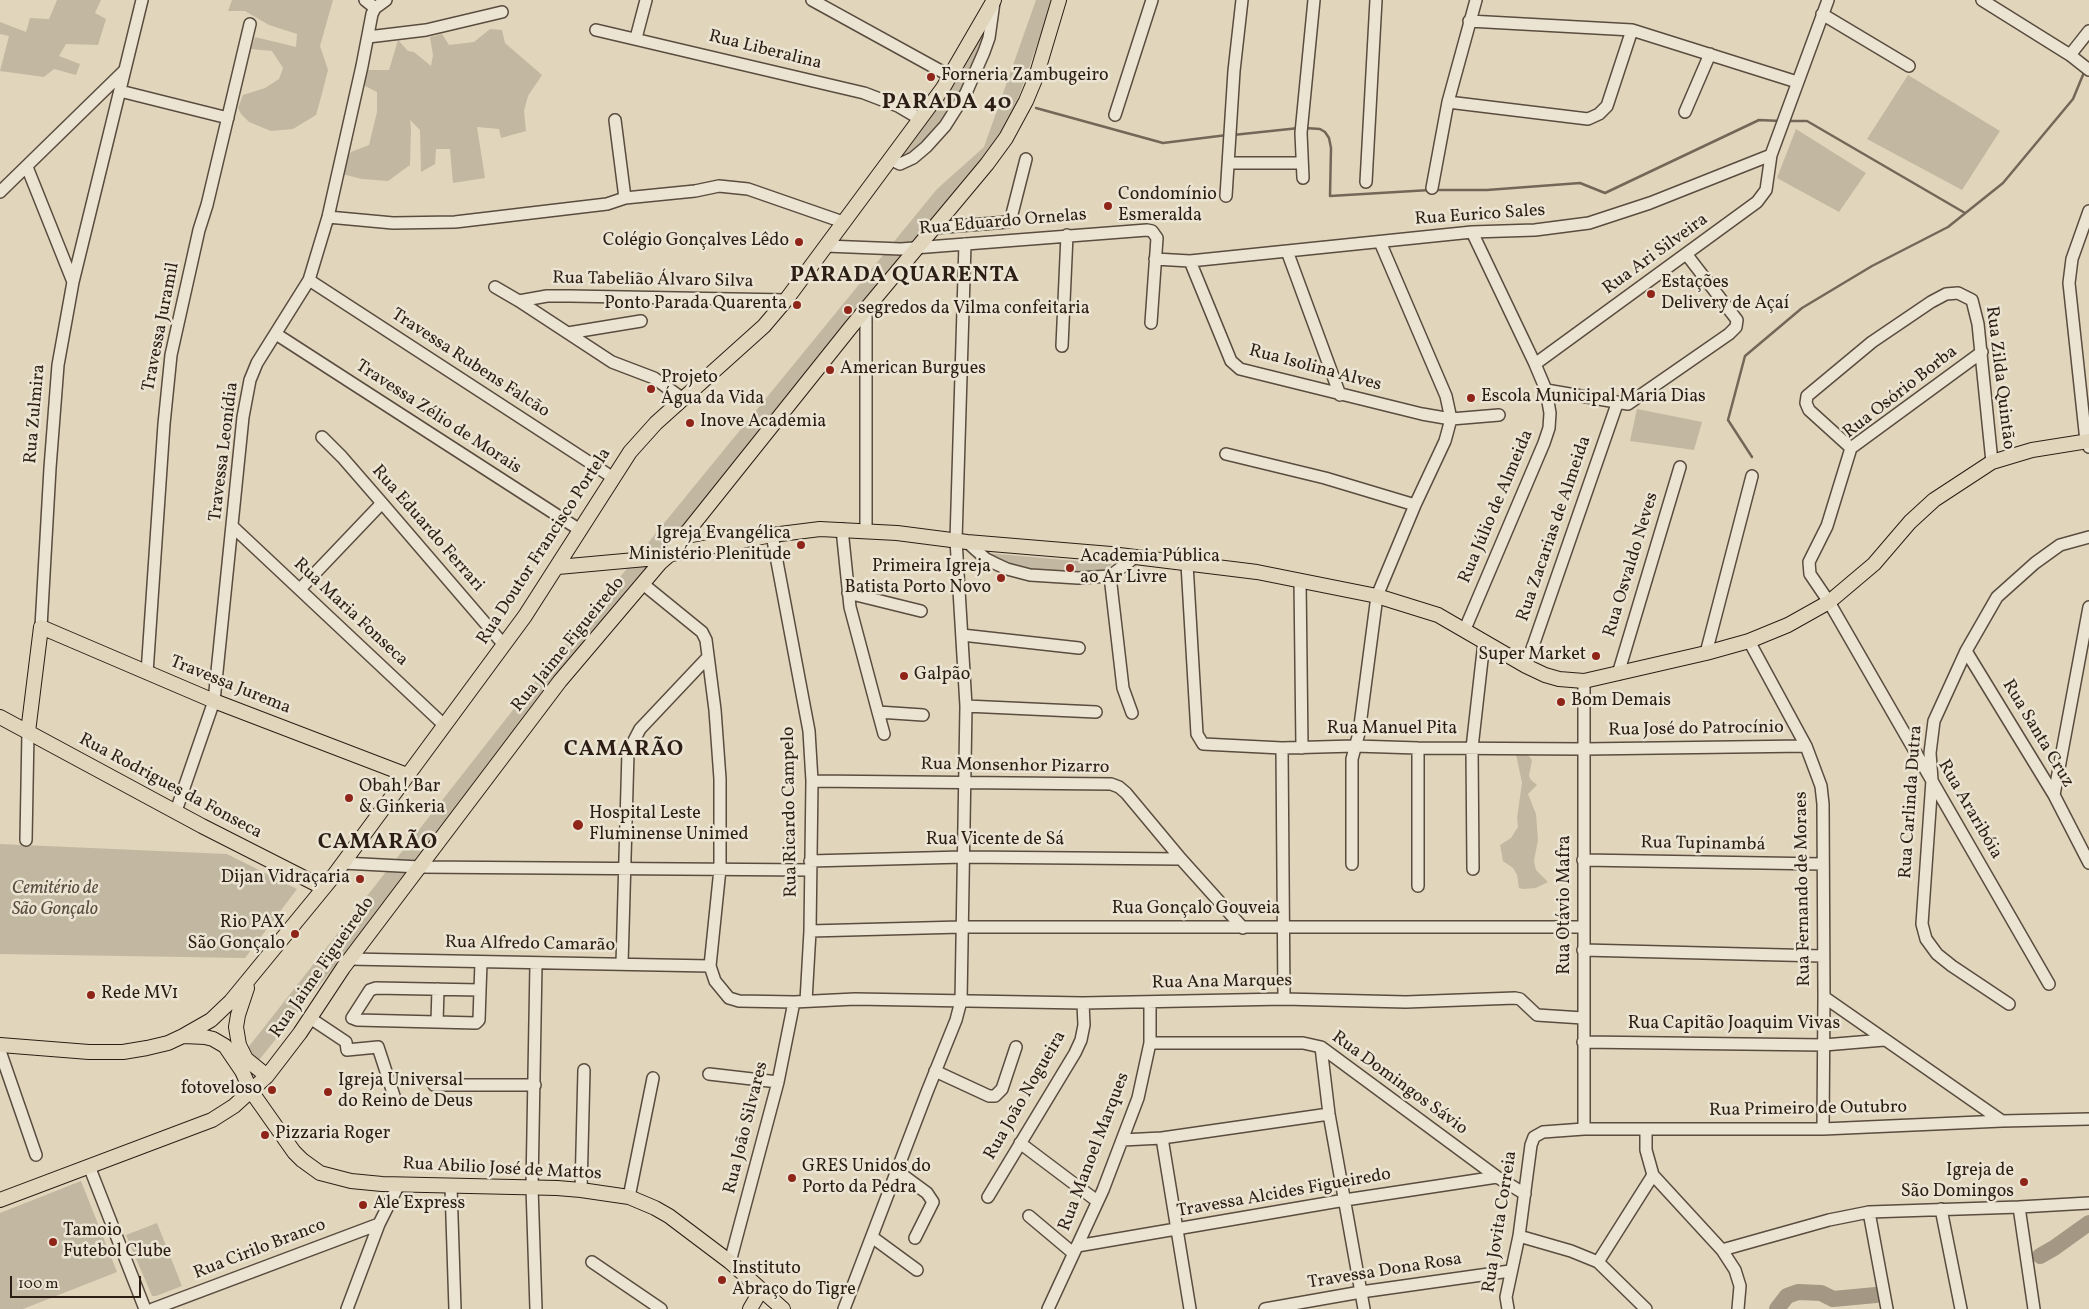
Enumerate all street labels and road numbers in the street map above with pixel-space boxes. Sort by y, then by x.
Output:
street label: Rua Liberalina [706,26,824,76]
street label: Rua Eurico Sales [1414,201,1546,231]
street label: Rua Eduardo Ornelas [918,205,1088,241]
street label: Rua Ari Silveira [1599,210,1713,300]
street label: Travessa Juramil [139,261,185,393]
street label: Rua Tabelião Álvaro Silva [552,268,754,294]
street label: Travessa Rubens Falcão [387,305,553,423]
street label: Rua Zilda Quintão [1979,305,2019,451]
street label: Rua Isolina Alves [1246,341,1384,397]
street label: Rua Osório Borba [1840,342,1962,444]
street label: Travessa Zélio de Morais [351,356,525,480]
street label: Rua Zulmira [21,363,51,465]
street label: Travessa Leonídia [206,381,244,523]
street label: Rua Júlio de Almeida [1455,427,1539,587]
street label: Rua Zacarias de Almeida [1513,433,1597,625]
street label: Rua Doutor Francisco Portela [473,445,617,649]
street label: Rua Eduardo Ferrari [366,461,488,597]
street label: Rua Osvaldo Neves [1600,490,1664,640]
street label: Rua Maria Fonseca [288,554,412,672]
street label: Rua Jaime Figueiredo [508,573,630,717]
street label: Travessa Jurema [166,652,294,720]
street label: Rua Santa Cruz [1996,676,2078,792]
street label: Rua José do Patrocínio [1608,718,1784,742]
street label: Rua Manuel Pita [1327,719,1457,741]
street label: Rua Carlinda Dutra [1896,725,1928,879]
street label: Rua Ricardo Campelo [779,726,803,898]
street label: Rua Rodrigues da Fonseca [75,729,265,845]
street label: Rua Monsenhor Pizarro [920,755,1110,779]
street label: Rua Araribóia [1932,757,2006,863]
street label: Rua Fernando de Moraes [1791,791,1817,987]
street label: Rua Vicente de Sá [926,830,1064,852]
street label: Rua Tupinambá [1640,833,1766,857]
street label: Rua Otávio Mafra [1555,835,1577,975]
street label: Rua Jaime Figueiredo [266,893,380,1043]
street label: Rua Gonçalo Gouveia [1112,899,1280,921]
street label: Rua Alfredo Camarão [445,933,615,957]
street label: Rua Ana Marques [1152,971,1292,995]
street label: Rua Capitão Joaquim Vivas [1628,1014,1840,1036]
street label: Rua Domingos Sávio [1327,1027,1471,1141]
street label: Rua João Nogueira [980,1028,1072,1164]
street label: Rua João Silvares [720,1060,774,1196]
street label: Rua Manoel Marques [1055,1070,1135,1234]
street label: Rua Primeiro de Outubro [1709,1097,1907,1123]
street label: Rua Jovita Correia [1479,1149,1523,1295]
street label: Rua Abilio José de Mattos [402,1154,602,1186]
street label: Travessa Alcides Figueiredo [1175,1165,1393,1223]
street label: Rua Cirilo Branco [191,1215,329,1285]
street label: Travessa Dona Rosa [1306,1249,1464,1295]

